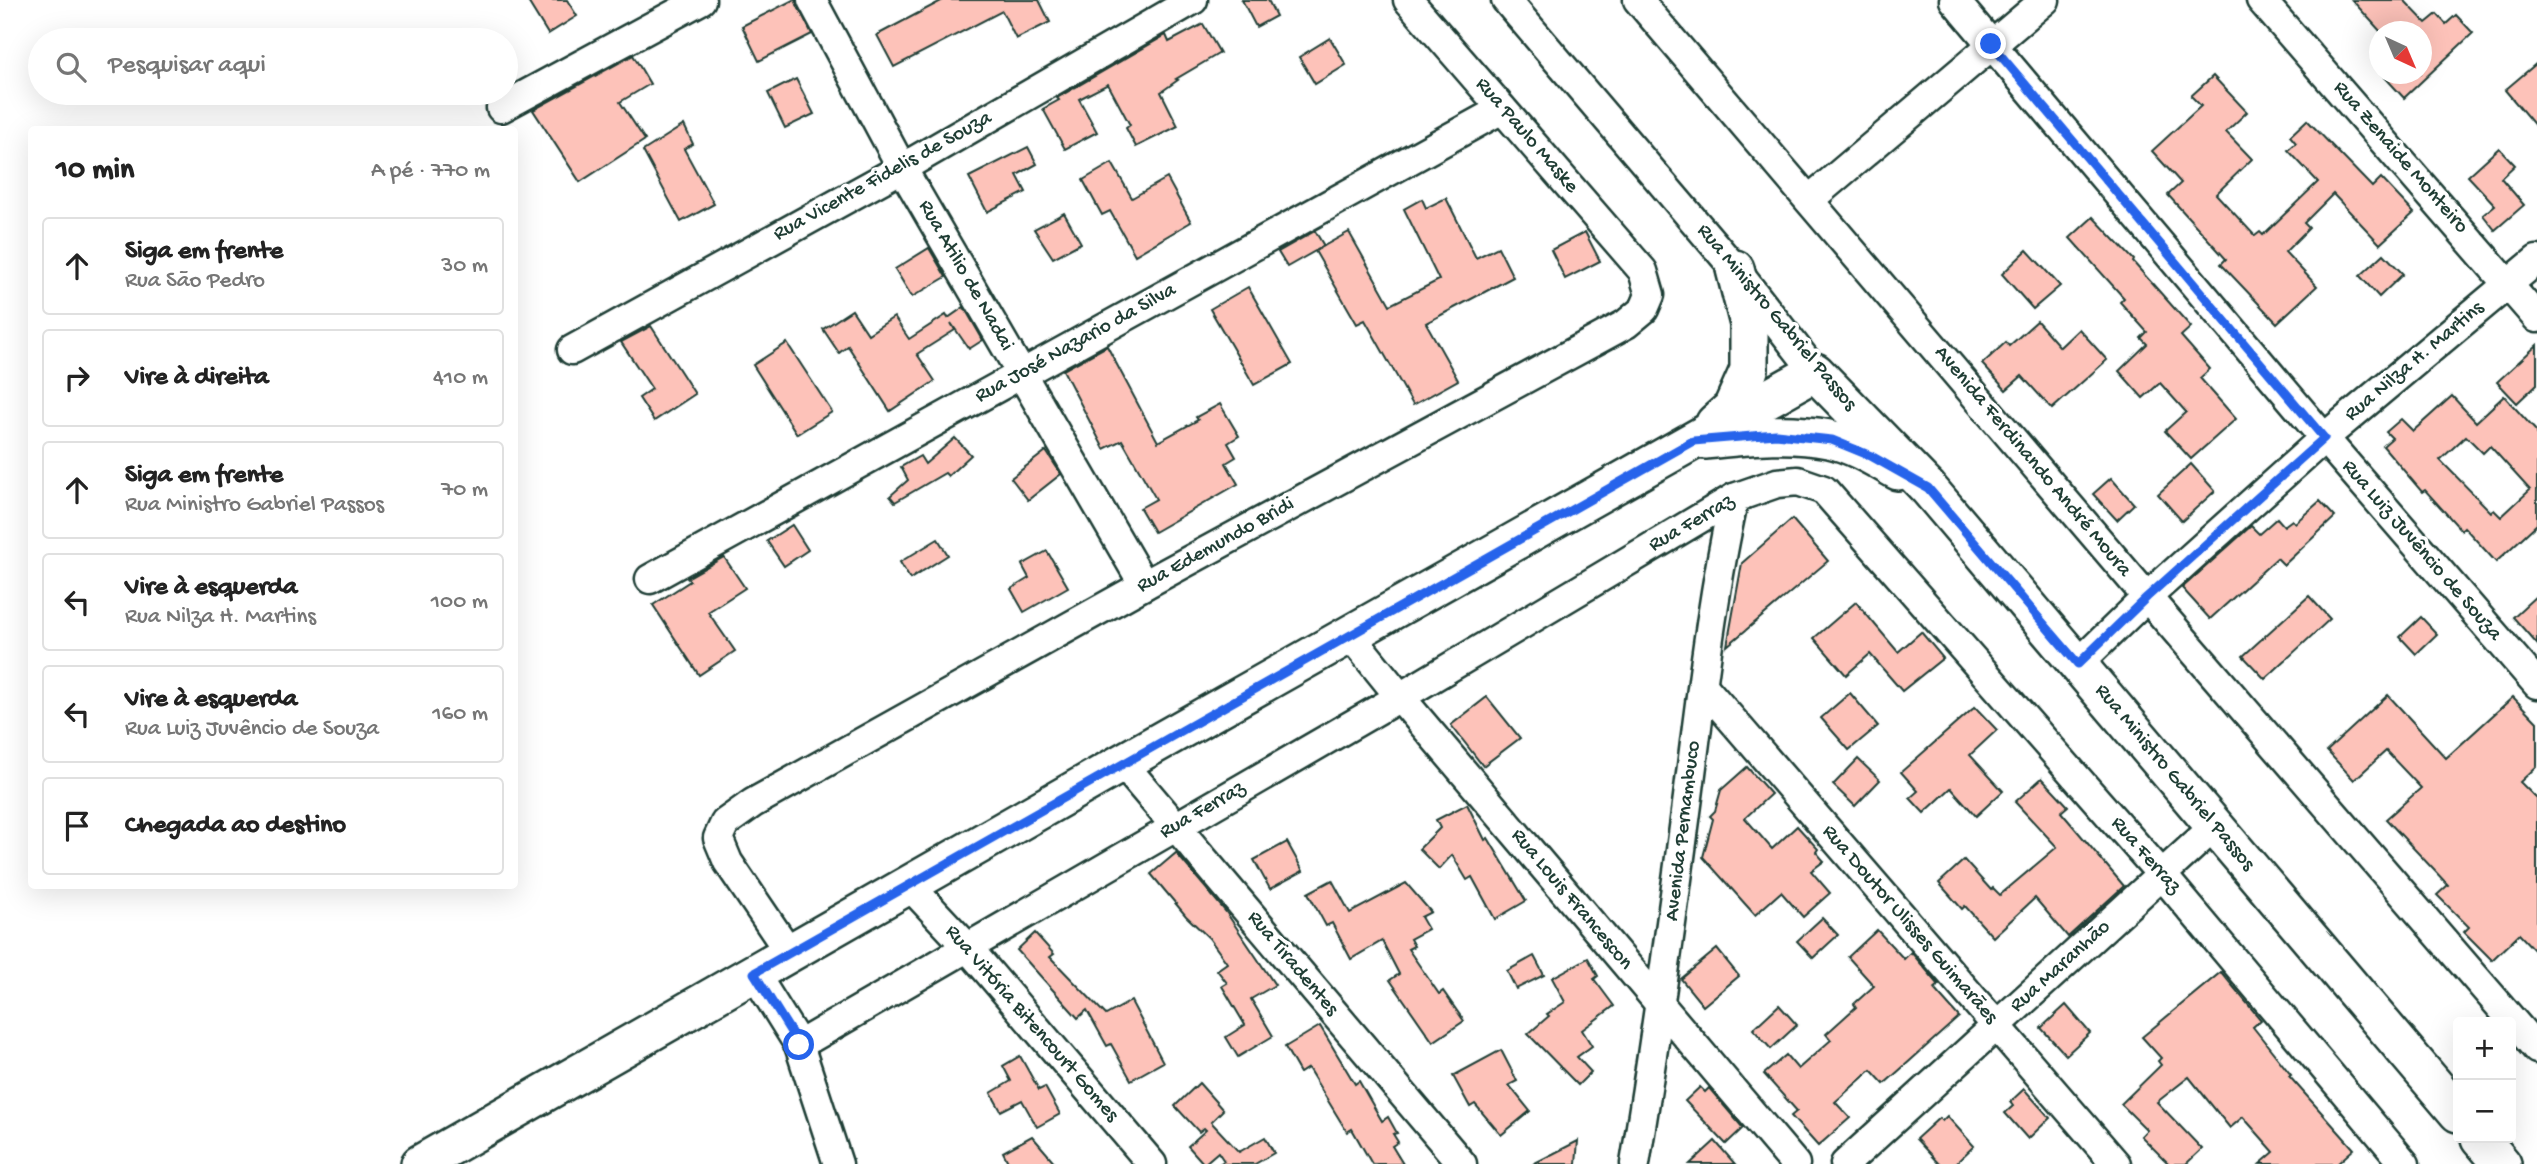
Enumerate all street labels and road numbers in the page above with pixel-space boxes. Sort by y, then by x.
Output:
street label: Rua Paulo Maske [1469,73,1584,200]
street label: Rua Zenaide Monteiro [2327,77,2473,239]
street label: Rua Vicente Fidelis de Souza [769,106,998,248]
street label: Rua Atilio de Nadai [912,196,1018,356]
street label: Rua Ministro Gabriel Passos [1690,219,1862,418]
street label: Rua José Nazario da Silva [971,278,1182,410]
street label: Rua Nilza H. Martins [2340,296,2491,428]
street label: Avenida Ferdinando André Moura [1928,341,2137,584]
street label: Rua Luiz Juvêncio de Souza [2335,455,2507,648]
street label: Rua Ferraz [1645,489,1740,559]
street label: Rua Edemundo Bridi [1133,492,1299,600]
street label: Rua Ministro Gabriel Passos [2088,679,2260,878]
street label: Avenida Pernambuco [1661,739,1707,923]
street label: Rua Ferraz [1156,776,1251,846]
street label: Rua Ferraz [2104,812,2186,901]
street label: Rua Doutor Ulisses Guimarães [1816,820,2003,1031]
street label: Rua Louis Francescon [1505,824,1637,976]
street label: Rua Tiradentes [1241,906,1344,1023]
street label: Rua Maranhão [2006,915,2116,1019]
street label: Rua Vitória Bitencourt Gomes [939,920,1124,1129]

